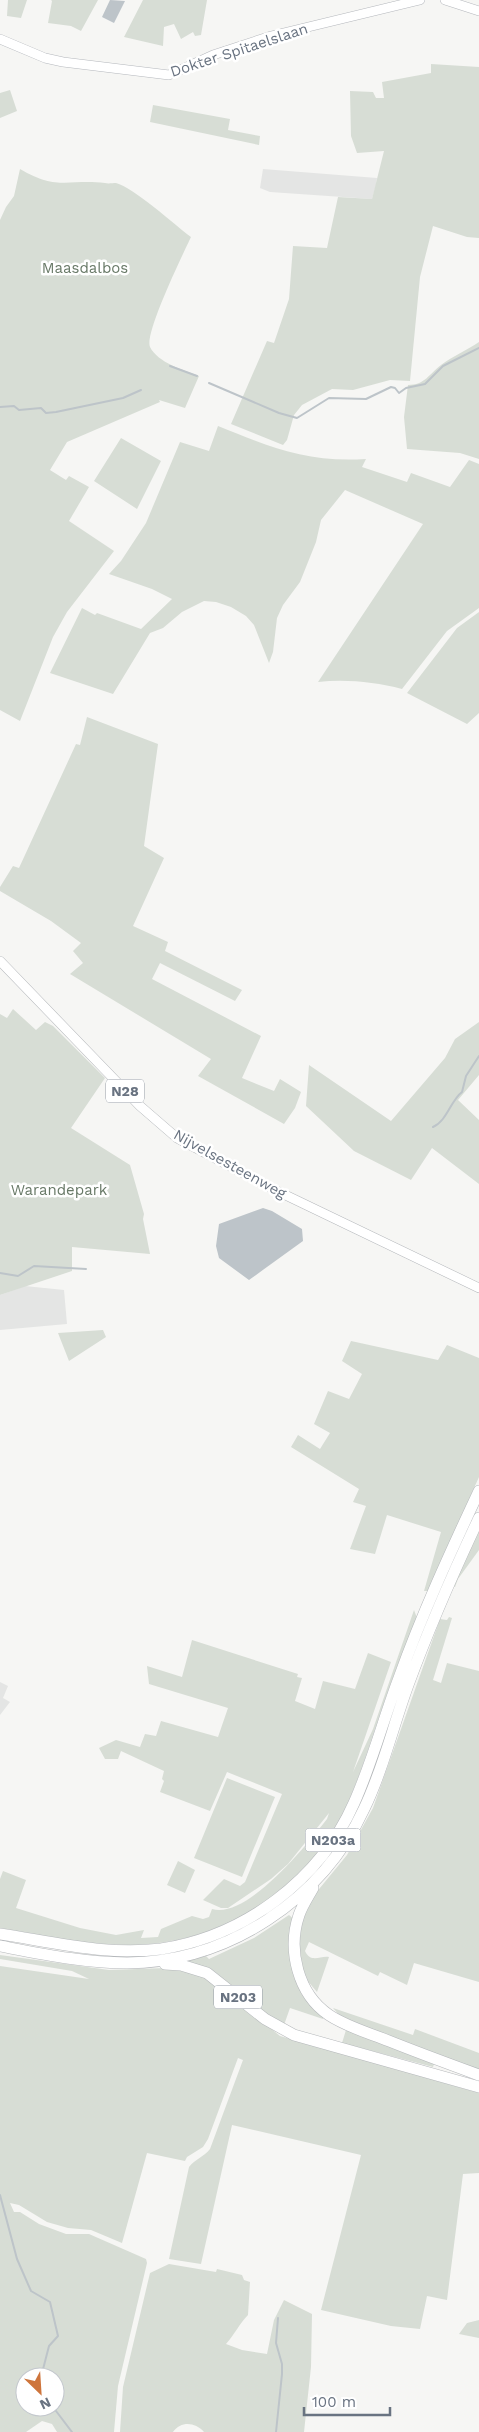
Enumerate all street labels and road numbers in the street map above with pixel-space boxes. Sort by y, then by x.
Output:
street label: Dokter Spitaelslaan [168,19,310,81]
road number: N28 [106,1080,144,1102]
street label: Nijvelsesteenweg [170,1126,290,1202]
road number: N203a [306,1828,360,1852]
road number: N203 [214,1985,262,2008]

